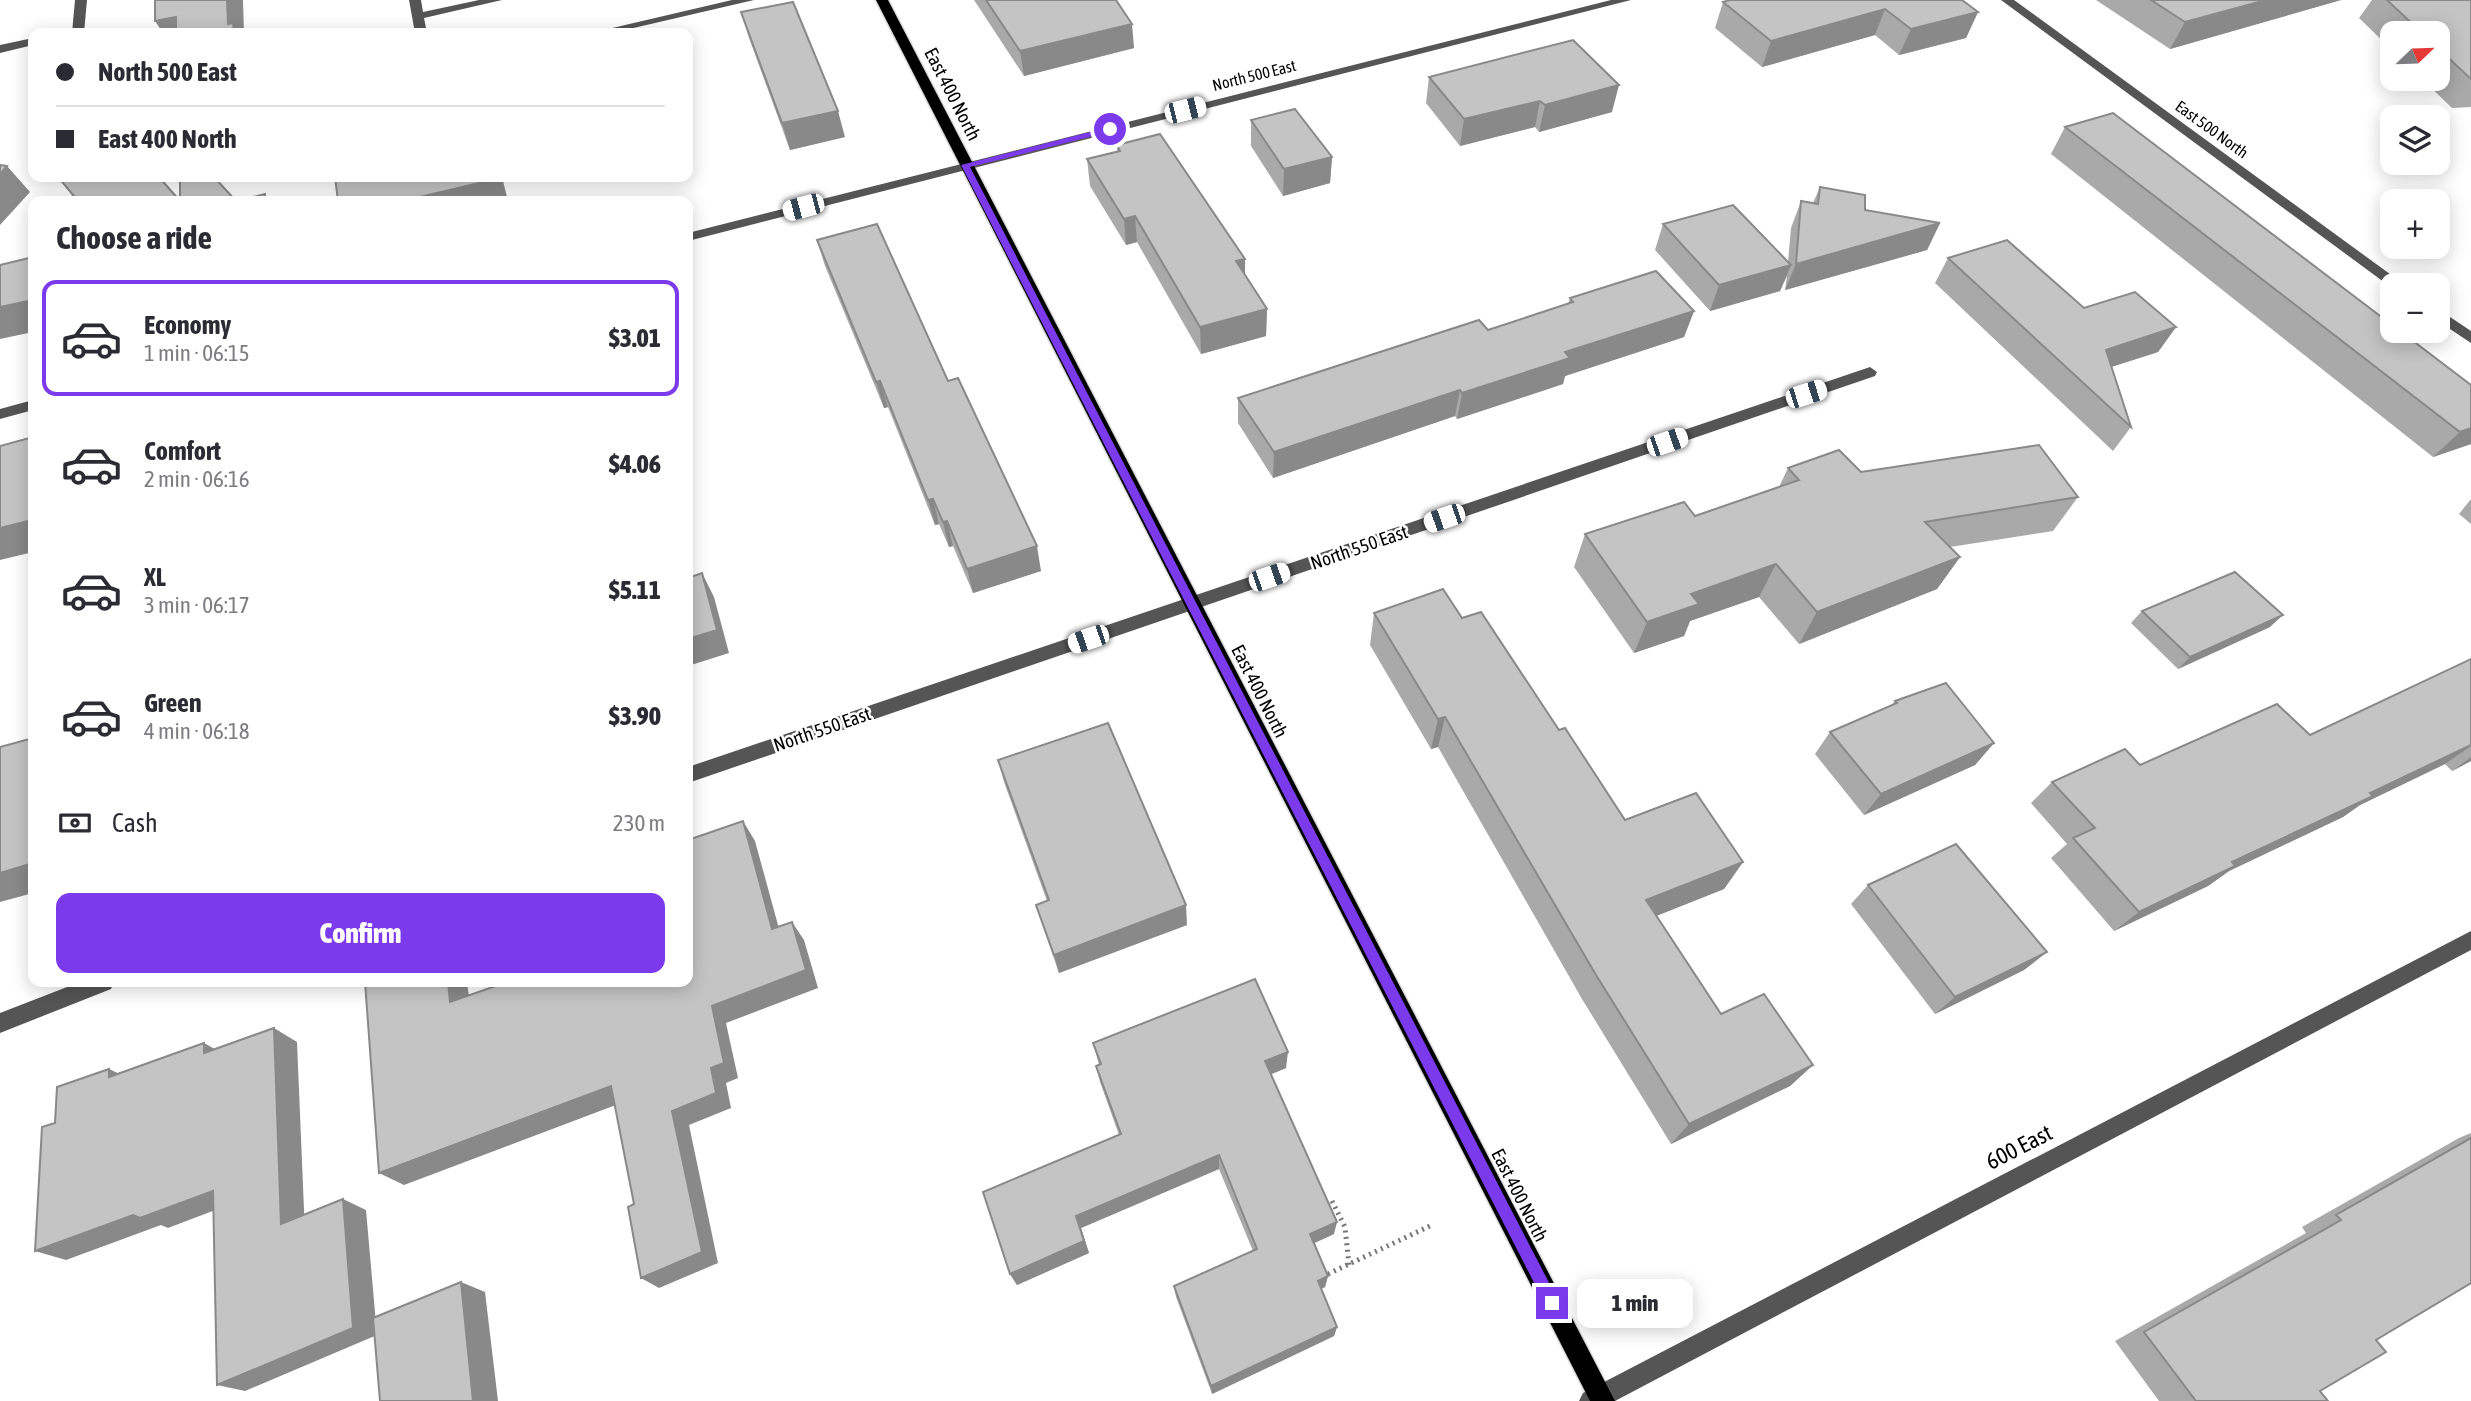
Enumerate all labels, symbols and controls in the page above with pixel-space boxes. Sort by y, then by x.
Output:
north arrow [2380,21,2450,91]
map controls [2380,21,2450,343]
street label: East 400 North [920,44,986,144]
street label: North 500 East [1210,56,1298,94]
text: North 500 East [98,57,237,87]
car [1163,95,1208,125]
street label: East 500 North [2172,97,2252,161]
button: layers [2380,105,2450,175]
route start [1094,113,1126,145]
text: East 400 North [98,124,237,154]
button: + [2380,189,2450,259]
car [780,191,827,223]
text: Choose a ride [56,219,212,256]
button: − [2380,273,2450,343]
icon: car [60,307,123,370]
text: Economy [144,310,231,340]
text: $3.01 [609,323,661,353]
text: 1 min · 06:15 [144,340,250,366]
car [1783,378,1830,410]
car [1644,425,1691,459]
icon: car [60,433,123,496]
text: Comfort [144,436,221,466]
text: $4.06 [609,449,661,479]
text: 2 min · 06:16 [144,466,250,492]
car [1421,501,1468,535]
street label: North 550 East [1308,520,1410,574]
icon: car [60,559,123,622]
car [1246,560,1293,594]
text: XL [144,562,166,592]
text: $5.11 [609,575,661,605]
text: 3 min · 06:17 [144,592,250,618]
car [1065,622,1112,656]
street label: East 400 North [1227,641,1293,741]
icon: car [60,685,123,748]
text: Green [144,688,202,718]
text: $3.90 [609,701,661,731]
street label: North 550 East [771,702,873,756]
text: 4 min · 06:18 [144,718,250,744]
icon: cash [56,804,94,842]
text: Cash [112,808,158,838]
text: 230 m [613,810,665,836]
button: Confirm [56,893,665,973]
street label: 600 East [1982,1119,2056,1175]
street label: East 400 North [1487,1145,1553,1245]
callout: 1 min [1576,1278,1692,1328]
route end [1536,1287,1568,1319]
text: 1 min [1612,1290,1658,1316]

